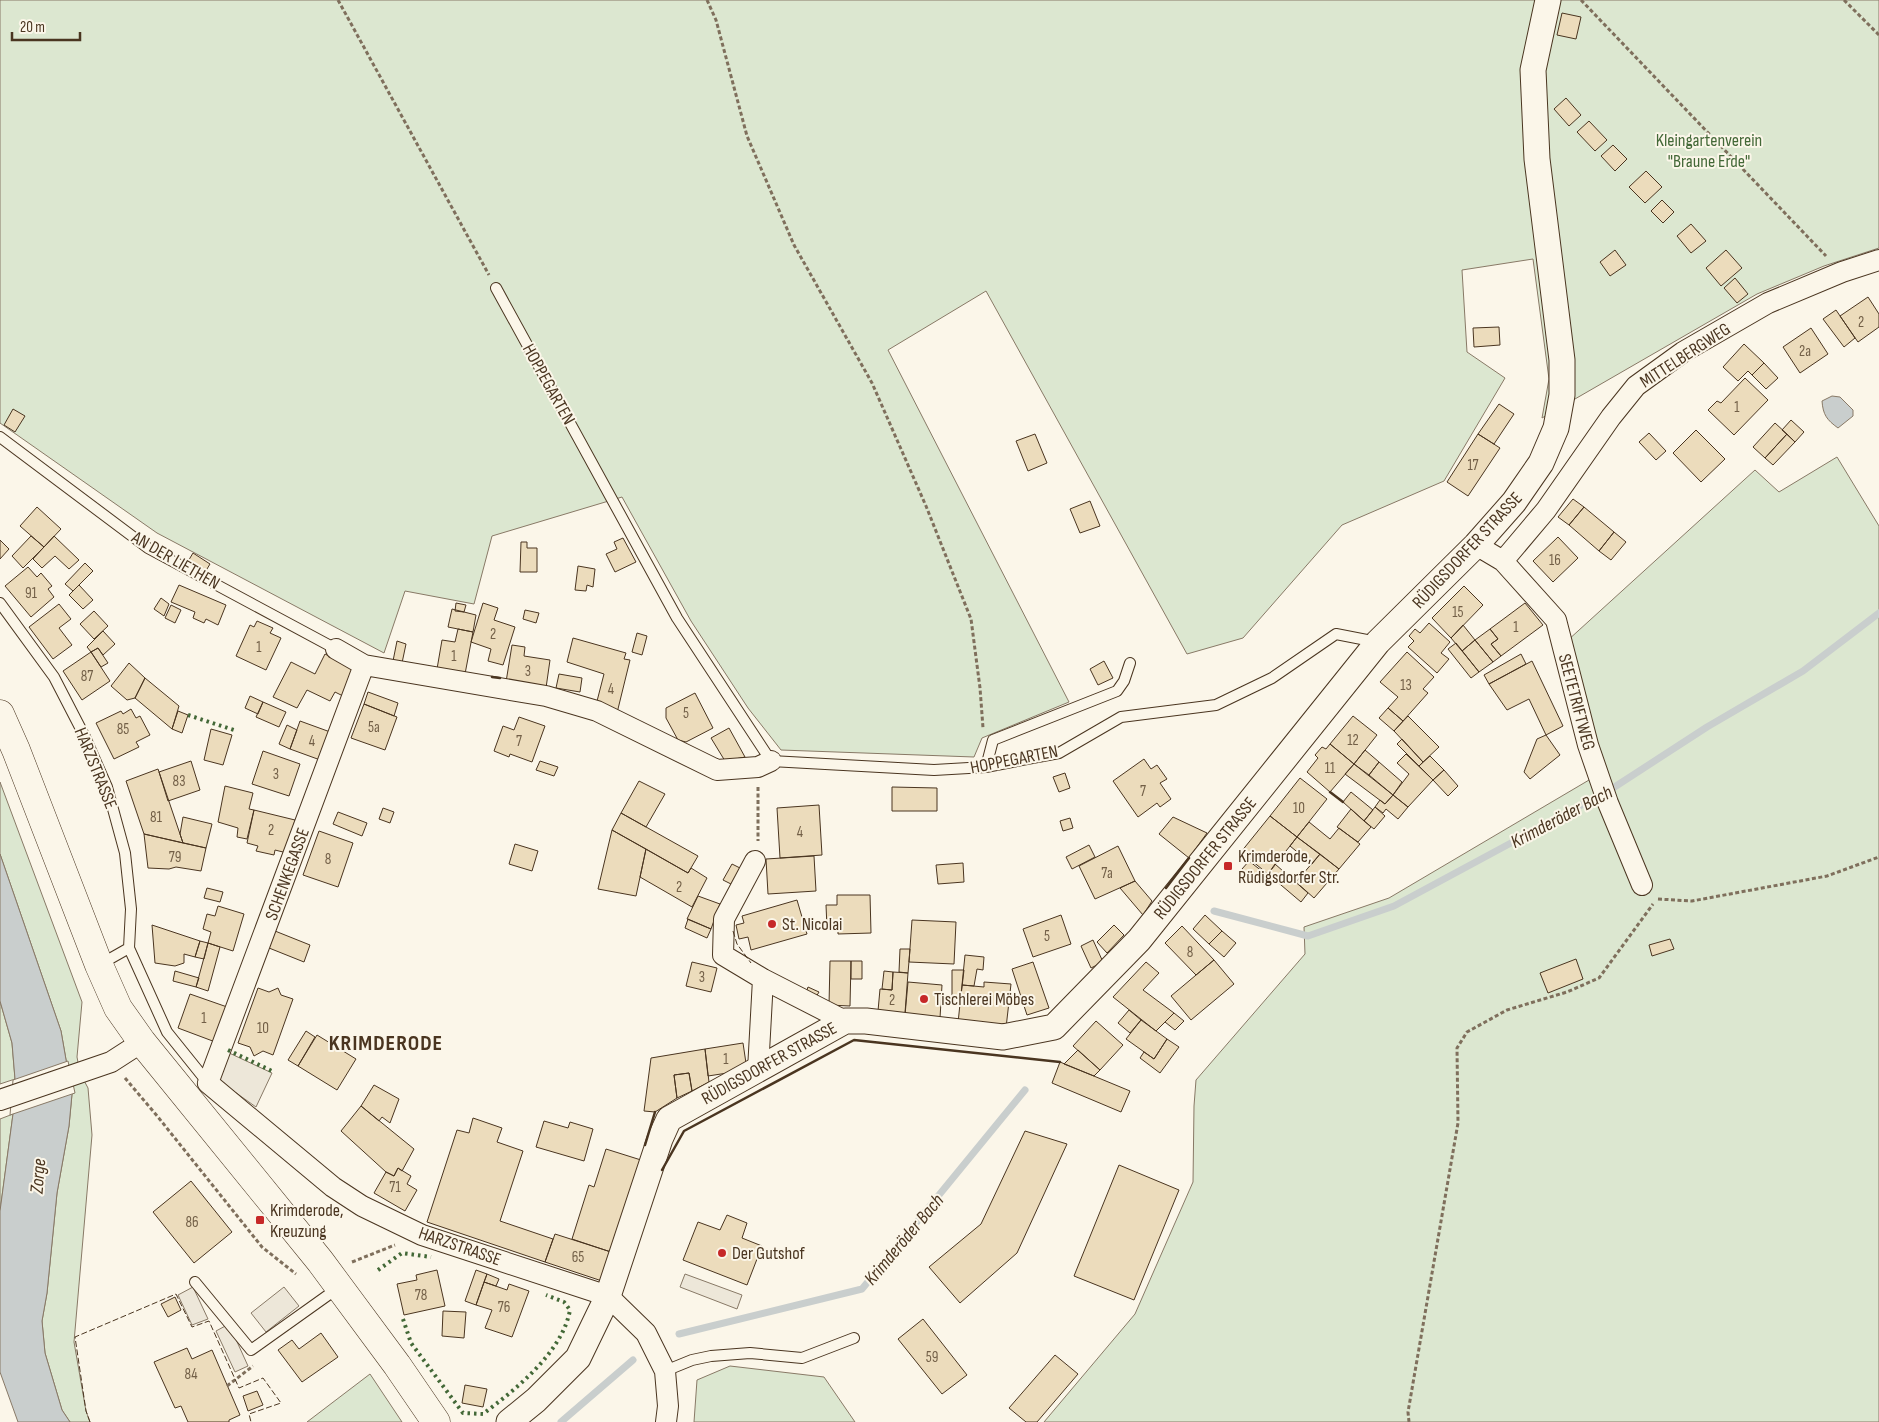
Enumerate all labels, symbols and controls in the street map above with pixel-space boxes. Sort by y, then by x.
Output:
scale bar [12,10,80,42]
text: 20 m [20,18,45,37]
park label: Kleingartenverein "Braune Erde" [1656,130,1762,172]
house number: 2 [1858,313,1864,332]
street label: MITTELBERGWEG [1636,318,1734,392]
street label: HOPPEGARTEN [518,340,579,428]
house number: 2a [1799,342,1811,361]
house number: 1 [1734,398,1740,417]
house number: 17 [1467,456,1479,475]
street label: RÜDIGSDORFER STRASSE [1408,488,1527,613]
street label: AN DER LIETHEN [127,526,223,594]
house number: 16 [1549,551,1561,570]
house number: 91 [25,584,38,603]
house number: 15 [1452,603,1464,622]
house number: 1 [1513,618,1519,637]
house number: 2 [490,625,496,644]
house number: 1 [256,638,262,657]
house number: 1 [451,647,457,666]
street label: SEETETRIFTWEG [1554,652,1599,753]
house number: 3 [525,662,531,681]
house number: 87 [81,667,93,686]
house number: 13 [1400,676,1412,695]
house number: 4 [608,680,614,699]
house number: 5 [683,704,689,723]
house number: 5a [368,718,380,737]
house number: 85 [117,720,129,739]
street label: HARZSTRASSE [70,724,121,812]
house number: 12 [1347,731,1359,750]
house number: 4 [309,732,315,751]
house number: 7 [516,732,522,751]
street label: HOPPEGARTEN [968,741,1060,778]
house number: 11 [1325,759,1336,778]
house number: 3 [273,765,279,784]
house number: 83 [173,772,185,791]
water label: Krimderöder Bach [1507,781,1617,854]
house number: 7 [1140,782,1146,801]
street label: RÜDIGSDORFER STRASSE [1150,793,1261,924]
house number: 10 [1293,799,1305,818]
house number: 81 [150,808,163,827]
house number: 2 [268,821,274,840]
house number: 4 [797,823,803,842]
street label: SCHENKEGASSE [261,825,314,923]
place label: Krimderode, Rüdigsdorfer Str. [1238,846,1340,888]
house number: 79 [169,848,181,867]
house number: 8 [325,850,331,869]
marker: Krimderode, Rüdigsdorfer Str. [1222,860,1234,872]
house number: 7a [1101,864,1113,883]
house number: 2 [676,878,682,897]
place label: St. Nicolai [782,914,842,935]
marker: St. Nicolai [766,918,778,930]
house number: 5 [1044,927,1050,946]
house number: 8 [1187,943,1193,962]
house number: 3 [699,968,705,987]
place label: Tischlerei Möbes [934,989,1034,1010]
house number: 2 [889,991,895,1010]
marker: Tischlerei Möbes [918,993,930,1005]
house number: 1 [201,1009,207,1028]
street label: RÜDIGSDORFER STRASSE [698,1018,840,1109]
house number: 10 [257,1019,269,1038]
district label: KRIMDERODE [329,1030,443,1057]
house number: 1 [723,1050,729,1069]
water label: Zorge [25,1157,52,1196]
house number: 71 [389,1178,401,1197]
water label: Krimderöder Bach [859,1190,949,1290]
place label: Krimderode, Kreuzung [270,1200,343,1242]
house number: 86 [185,1213,199,1232]
marker: Krimderode, Kreuzung [254,1214,266,1226]
street label: HARZSTRASSE [416,1223,504,1270]
place label: Der Gutshof [732,1243,806,1264]
marker: Der Gutshof [716,1247,728,1259]
house number: 65 [572,1248,584,1267]
house number: 78 [415,1286,427,1305]
house number: 76 [498,1298,510,1317]
house number: 59 [926,1348,938,1367]
house number: 84 [184,1365,198,1384]

